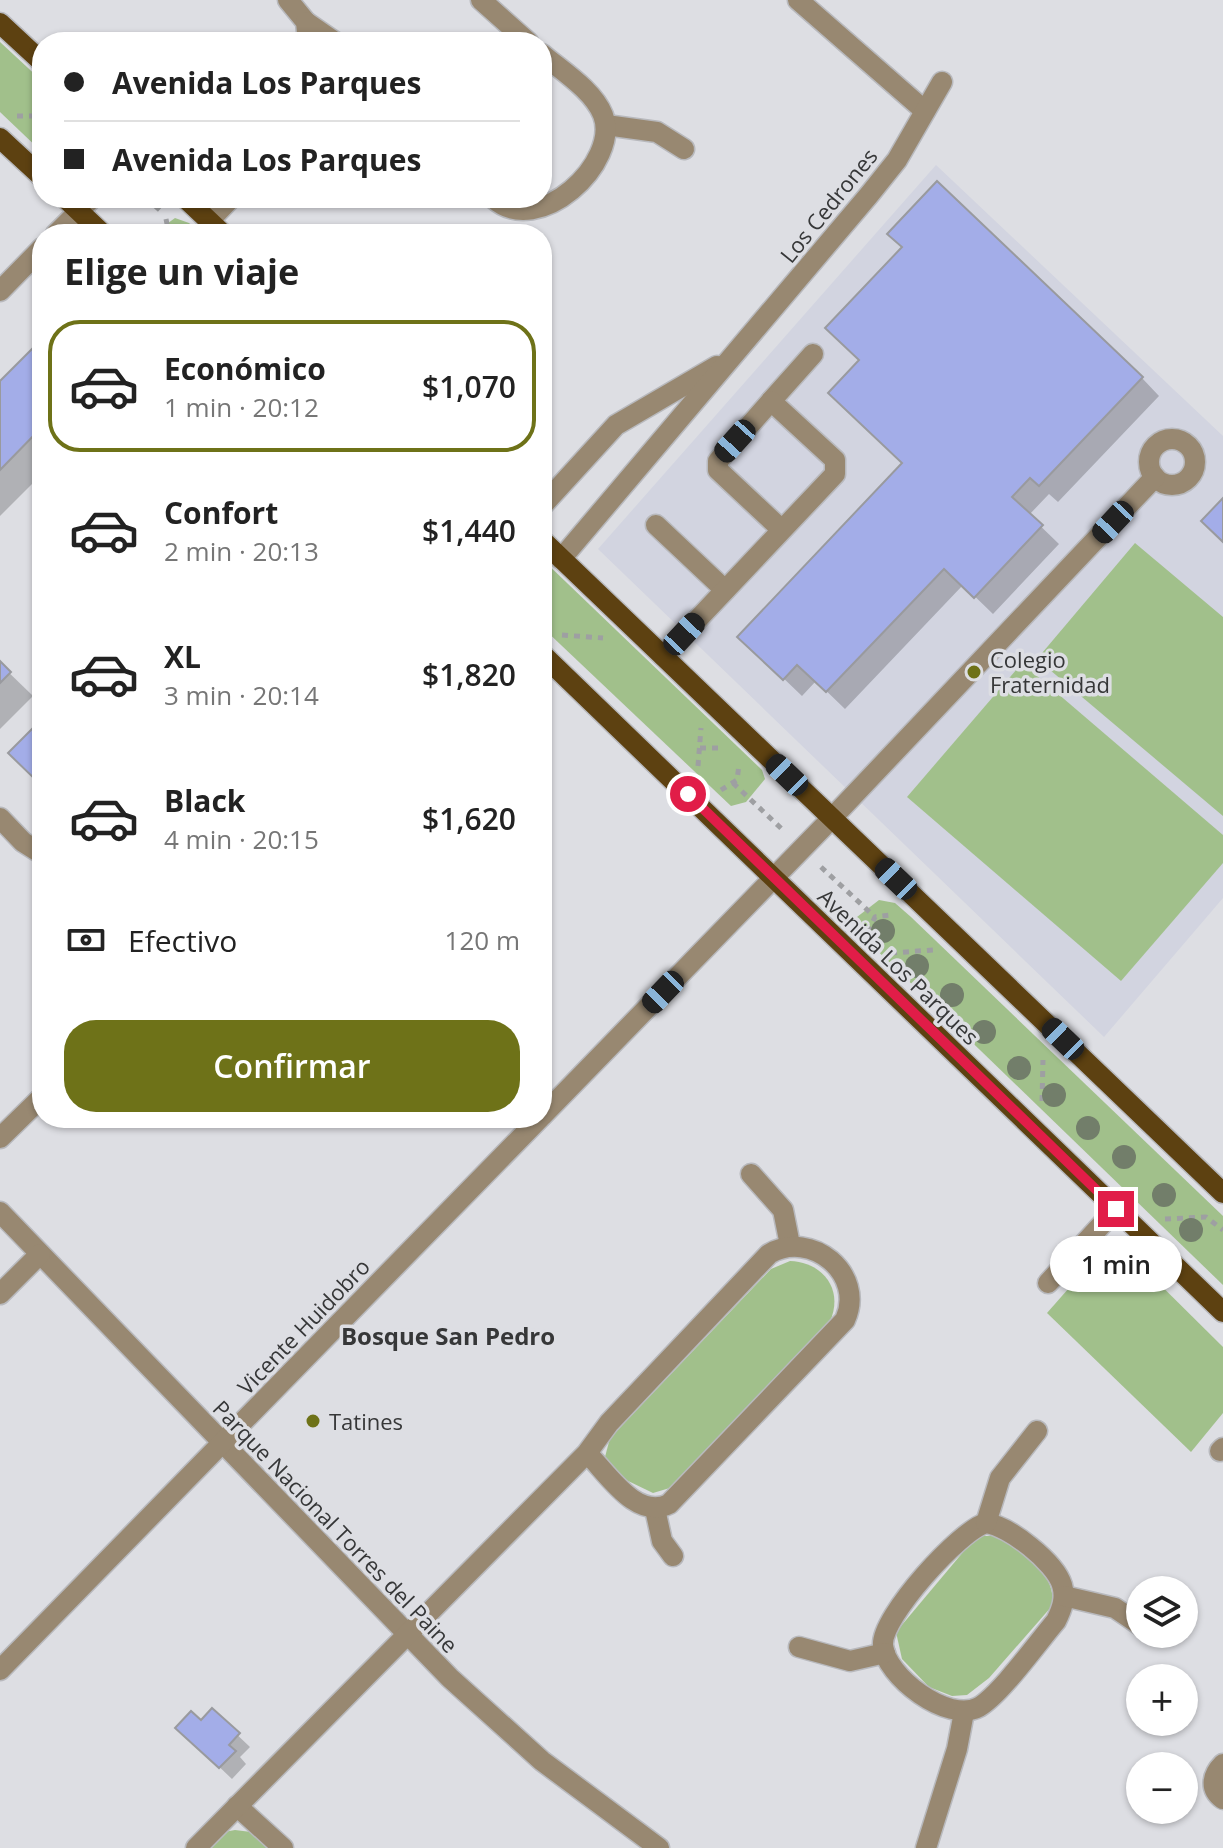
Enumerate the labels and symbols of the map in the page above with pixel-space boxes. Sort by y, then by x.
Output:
street label: Los Cedrones [773,141,883,269]
car [710,415,760,467]
car [1088,496,1138,548]
car [659,608,709,660]
place label: Colegio Fraternidad [990,644,1110,699]
marker: Colegio Fraternidad [965,663,983,681]
car [761,750,813,800]
route start [670,776,706,812]
car [870,854,922,904]
street label: Avenida Los Parques [812,881,986,1051]
car [638,966,688,1018]
car [1037,1014,1089,1064]
route end [1098,1191,1134,1227]
callout: 1 min [1050,1237,1182,1293]
street label: Vicente Huidobro [230,1251,376,1401]
district label: Bosque San Pedro [341,1319,555,1352]
street label: Parque Nacional Torres del Paine [207,1393,465,1659]
place label: Tatines [329,1406,403,1436]
marker: Tatines [304,1412,322,1430]

